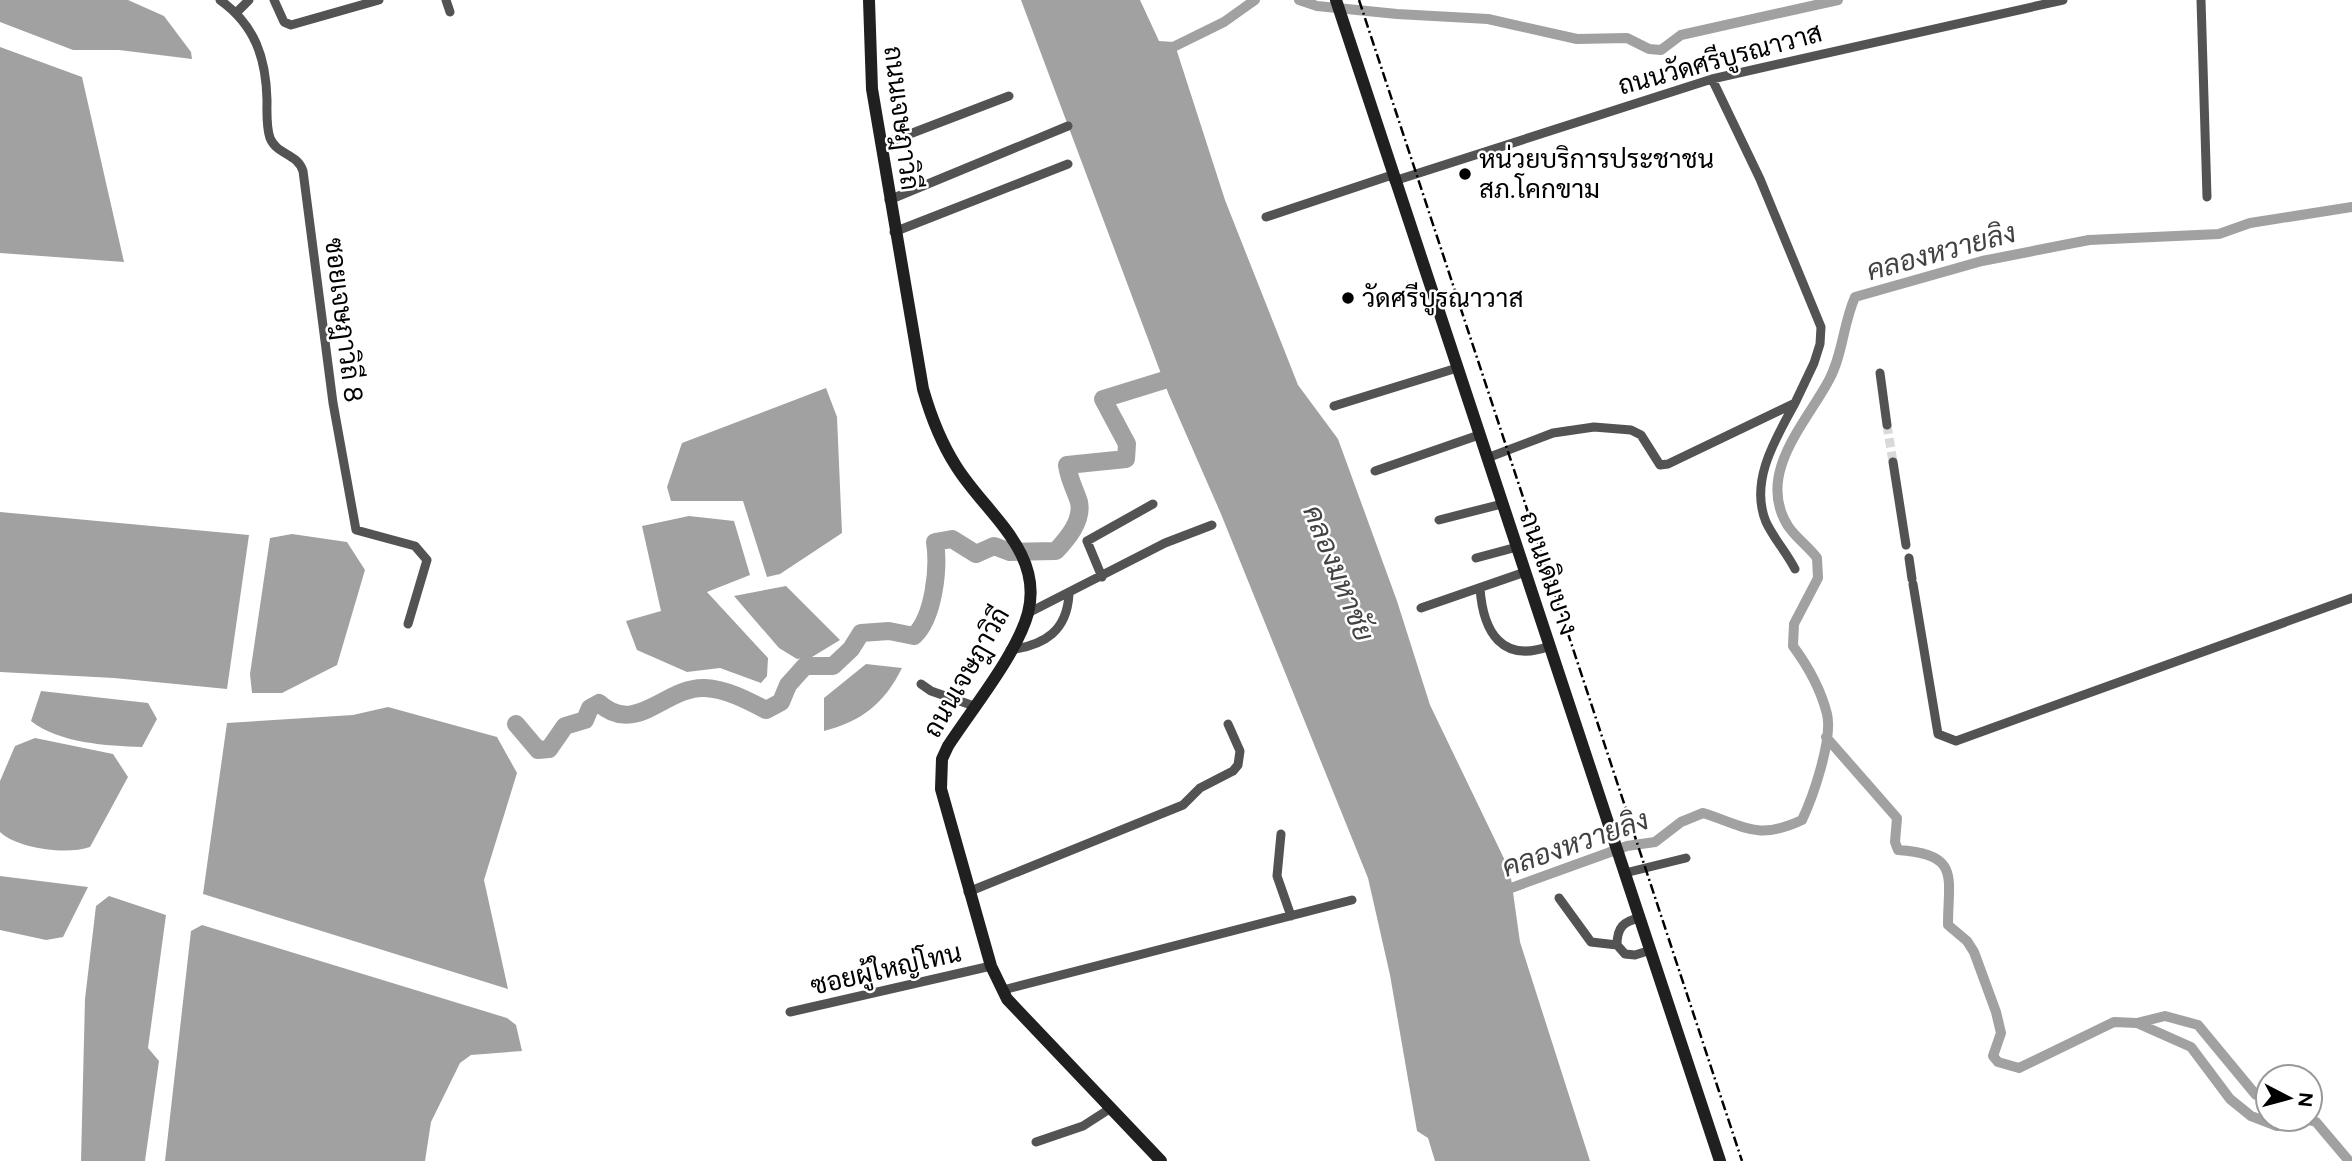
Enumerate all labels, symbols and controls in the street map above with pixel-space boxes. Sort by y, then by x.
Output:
street label: ถนนวัดศรีบูรณาวาส [1615,16,1826,104]
street label: ถนนเจษฎาวิถี [875,44,927,192]
place label: หน่วยบริการประชาชน สภ.โคกขาม [1479,143,1714,205]
marker: หน่วยบริการประชาชน สภ.โคกขาม [1457,166,1473,182]
water label: คลองหวายลิง [1863,215,2019,287]
street label: ซอยเจษฎาวิถี 8 [316,236,370,404]
place label: วัดศรีบูรณาวาส [1362,282,1524,316]
marker: วัดศรีบูรณาวาส [1340,290,1356,306]
water label: คลองมหาชัย [1296,500,1383,646]
street label: ถนนเดิมบาง [1513,507,1585,639]
street label: ถนนเจษฎาวิถี [916,601,1018,744]
water label: คลองหวายลิง [1497,802,1653,884]
street label: ซอยผู้ใหญ่โทน [807,936,965,1004]
north arrow [2254,1063,2324,1133]
text: N [2293,1091,2318,1108]

